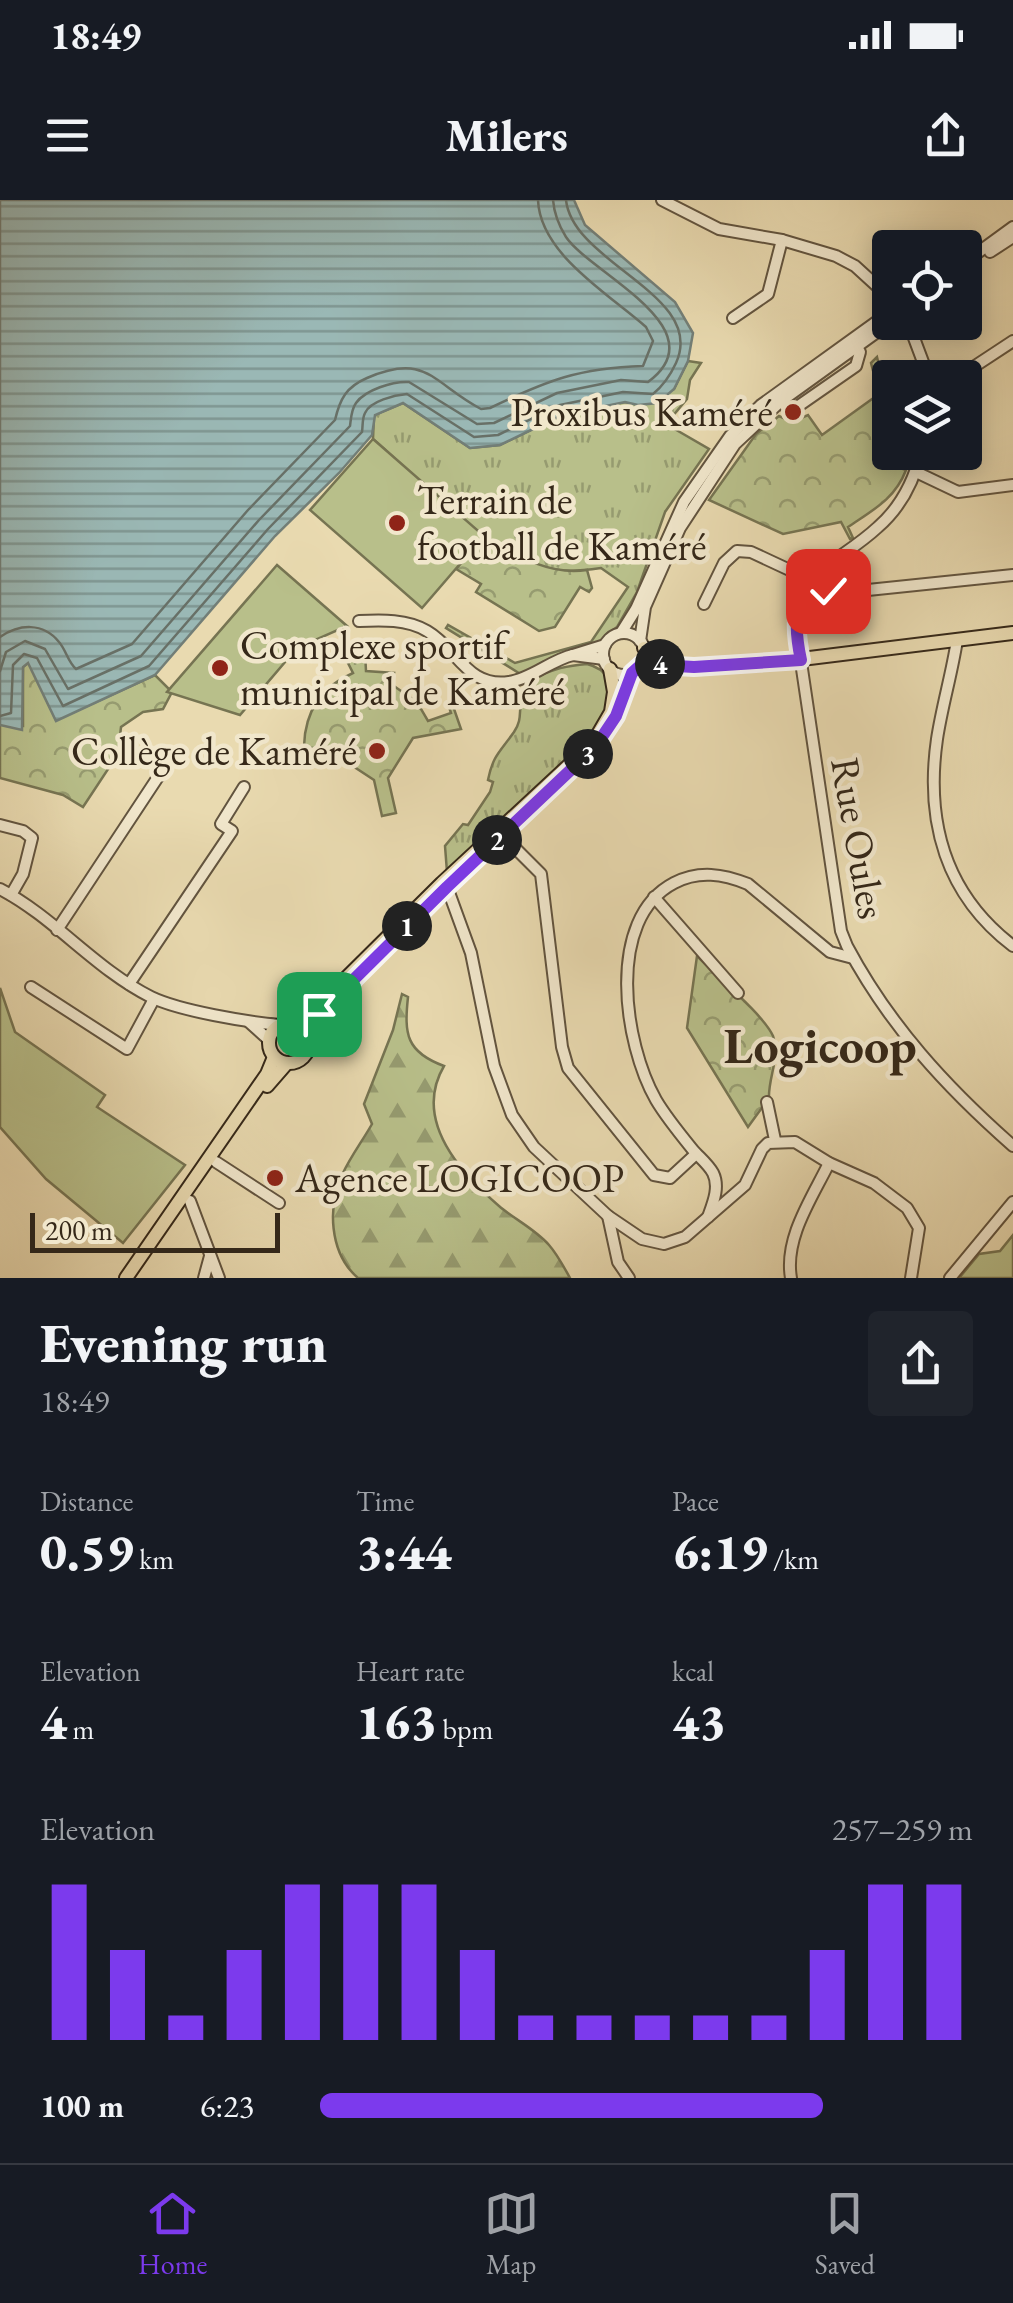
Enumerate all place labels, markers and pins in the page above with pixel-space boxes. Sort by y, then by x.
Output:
place label: Proxibus Kaméré [511,386,773,438]
marker: Proxibus Kaméré [782,401,804,423]
place label: Terrain de football de Kaméré [417,474,707,572]
marker: Terrain de football de Kaméré [386,512,408,534]
pin [786,549,871,634]
place label: Complexe sportif municipal de Kaméré [240,619,565,717]
pin: 4 [635,639,685,689]
marker: Complexe sportif municipal de Kaméré [209,657,231,679]
place label: Collège de Kaméré [71,725,357,777]
pin: 3 [563,729,613,779]
marker: Collège de Kaméré [366,740,388,762]
pin: 2 [472,815,522,865]
pin: 1 [382,901,432,951]
pin [277,972,362,1057]
place label: Agence LOGICOOP [294,1152,624,1204]
marker: Agence LOGICOOP [264,1167,286,1189]

